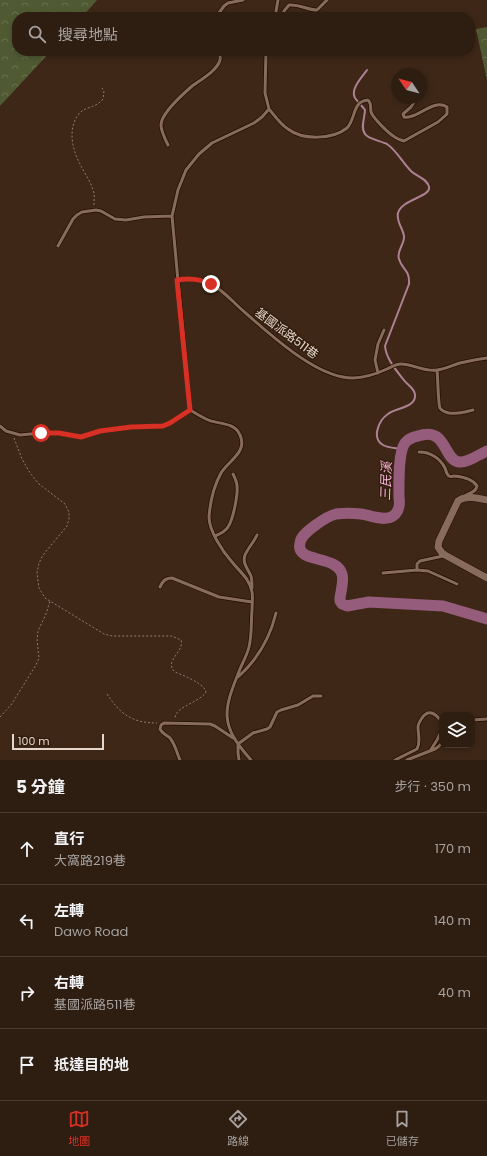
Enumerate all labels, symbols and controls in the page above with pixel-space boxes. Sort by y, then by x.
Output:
search box [12,12,475,56]
icon: search [26,23,48,45]
text: 搜尋地點 [58,24,118,45]
north arrow [391,68,427,104]
route end [202,275,220,293]
street label: 基國派路511巷 [252,304,322,362]
route start [32,424,50,442]
water label: 三民溪 [376,459,396,501]
map controls [439,712,475,748]
button: layers [439,712,475,748]
scale bar [12,732,104,751]
text: 100 m [18,733,50,749]
text: 5 分鐘 [16,775,65,799]
text: 步行 · 350 m [394,777,471,796]
text: 直行 [54,828,84,849]
icon: ahead [16,838,38,860]
text: 170 m [435,839,471,858]
text: 大窩路219巷 [54,851,126,870]
text: 左轉 [54,900,84,921]
icon: left [16,910,38,932]
text: 140 m [434,911,471,930]
text: Dawo Road [54,922,128,941]
text: 右轉 [54,972,84,993]
icon: right [16,982,38,1004]
text: 40 m [438,983,471,1002]
text: 基國派路511巷 [54,995,135,1014]
icon: arrive [16,1054,38,1076]
text: 抵達目的地 [54,1054,129,1075]
tab: 地圖 [68,1108,90,1150]
tab: 路線 [227,1108,249,1150]
tab: 已儲存 [386,1108,419,1150]

